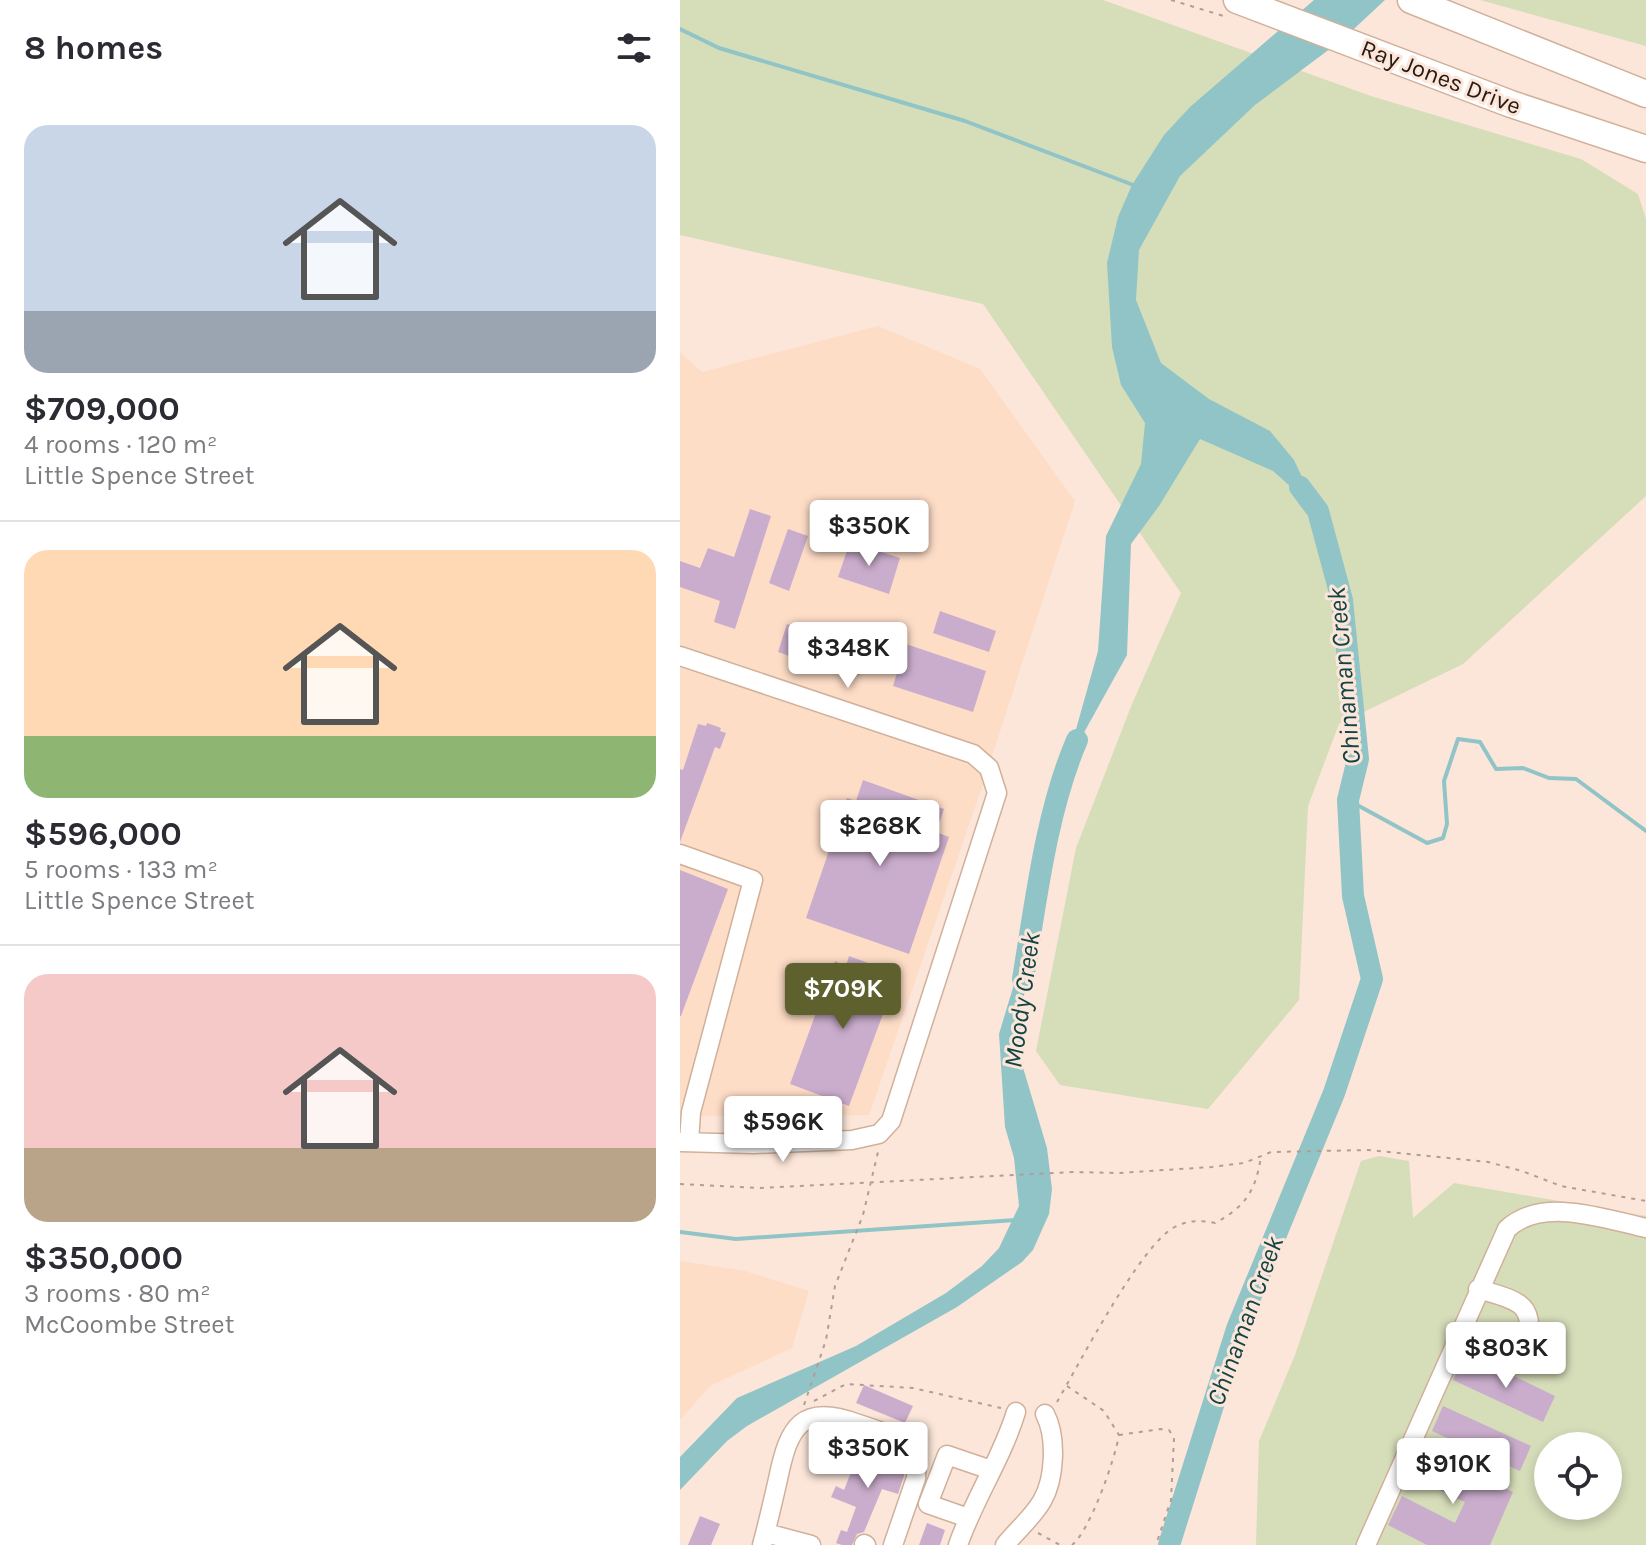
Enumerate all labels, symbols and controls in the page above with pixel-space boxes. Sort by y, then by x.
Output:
icon: filters [612,26,656,70]
text: 8 homes [24,28,163,68]
street label: Ray Jones Drive [1357,34,1525,120]
icon: home [268,177,412,321]
text: $709,000 [24,389,180,429]
text: 4 rooms · 120 m² [24,429,218,460]
text: Little Spence Street [24,460,255,491]
pin: $350K [813,500,925,568]
text: $350K [828,510,910,541]
water label: Chinaman Creek [1321,585,1367,766]
icon: home [268,602,412,746]
pin: $348K [792,622,904,690]
text: $348K [806,632,890,663]
pin: $268K [824,800,936,868]
text: $268K [838,810,922,841]
text: $596,000 [24,814,182,854]
text: 5 rooms · 133 m² [24,854,218,885]
text: Little Spence Street [24,885,255,916]
water label: Moody Creek [997,929,1047,1070]
pin: $709K [787,963,899,1031]
text: $709K [803,973,883,1004]
icon: home [268,1026,412,1170]
pin: $596K [727,1096,839,1164]
text: $596K [742,1106,824,1137]
water label: Chinaman Creek [1200,1231,1290,1410]
text: $350,000 [24,1238,183,1278]
text: 3 rooms · 80 m² [24,1278,211,1309]
text: McCoombe Street [24,1309,234,1340]
pin: $803K [1450,1322,1562,1390]
text: $803K [1464,1332,1548,1363]
pin: $350K [812,1422,924,1490]
text: $350K [827,1432,909,1463]
map controls [1534,1432,1622,1520]
button: locate [1534,1432,1622,1520]
pin: $910K [1397,1438,1509,1506]
text: $910K [1415,1448,1491,1479]

